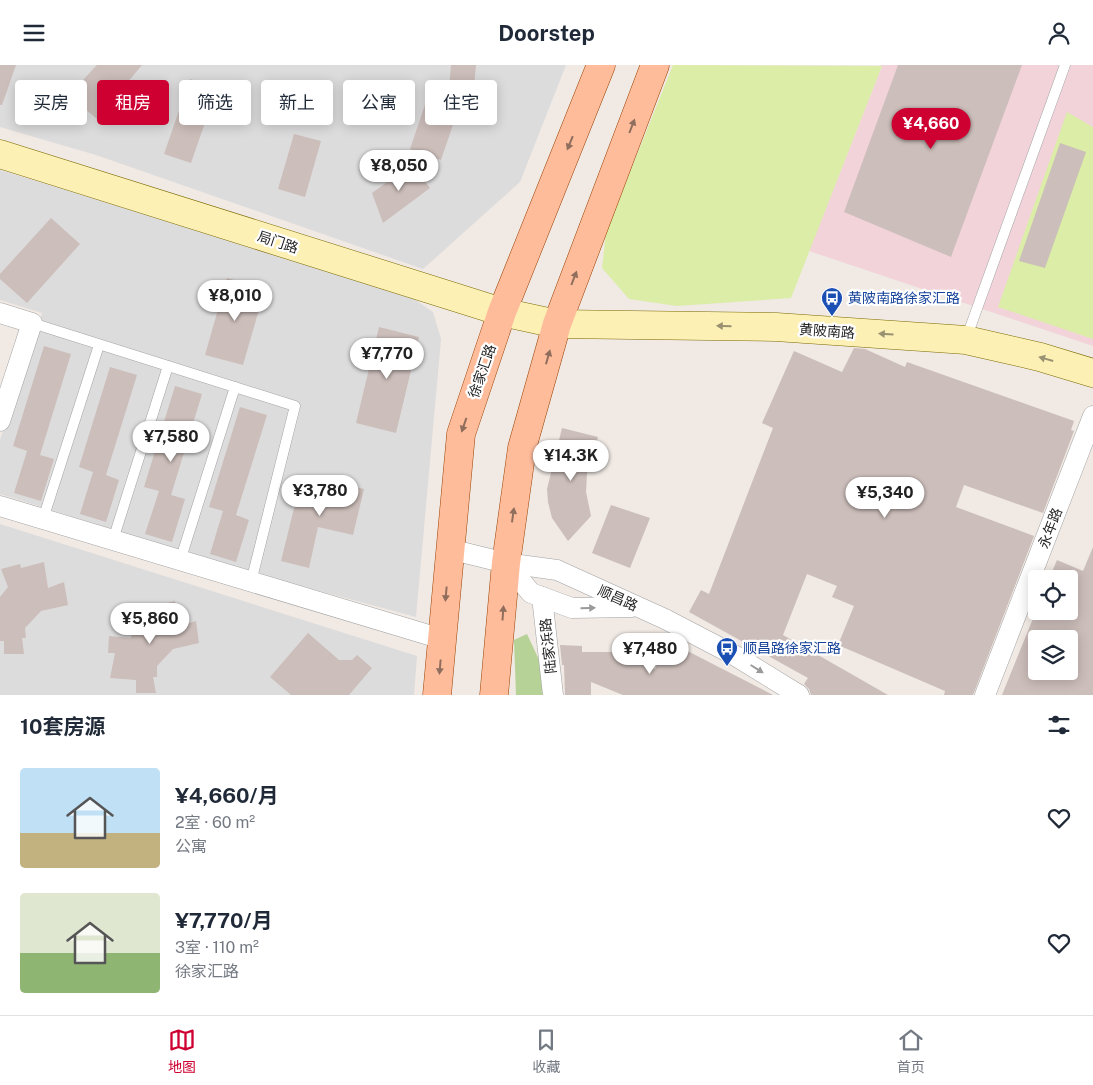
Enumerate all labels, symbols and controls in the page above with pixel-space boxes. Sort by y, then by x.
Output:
icon: menu [20,19,48,47]
icon: person [1045,19,1073,47]
text: Doorstep [498,20,595,46]
chip: 买房 [15,80,87,125]
chip: 租房 [97,80,169,125]
chip: 筛选 [179,80,251,125]
chip: 新上 [261,80,333,125]
chip: 公寓 [343,80,415,125]
chip: 住宅 [425,80,497,125]
pin: ¥4,660 [890,107,972,150]
text: ¥4,660 [903,114,959,133]
one-way arrow [628,118,636,133]
one-way arrow [566,136,574,151]
pin: ¥8,050 [358,149,440,192]
text: ¥8,050 [370,156,428,175]
street label: 局门路 [256,228,300,256]
one-way arrow [571,271,579,285]
pin: ¥8,010 [194,279,276,322]
text: ¥8,010 [208,286,262,305]
bus stop icon: 黄陂南路徐家汇路 [820,286,844,317]
place label: 黄陂南路徐家汇路 [848,290,960,306]
street label: 黄陂南路 [799,321,855,341]
one-way arrow [716,322,732,330]
one-way arrow [878,330,894,338]
pin: ¥7,770 [346,337,428,380]
street label: 徐家汇路 [465,342,499,400]
text: ¥7,770 [361,344,413,363]
one-way arrow [544,349,552,364]
one-way arrow [1039,354,1054,362]
one-way arrow [460,418,468,433]
pin: ¥7,580 [130,421,212,463]
text: ¥7,580 [144,427,198,446]
pin: ¥14.3K [530,439,612,482]
text: ¥14.3K [544,446,598,465]
pin: ¥3,780 [279,475,361,517]
pin: ¥5,340 [844,477,926,519]
text: ¥3,780 [292,481,348,500]
text: ¥5,340 [856,483,914,502]
one-way arrow [509,506,517,522]
street label: 永年路 [1035,506,1065,550]
map controls [1028,570,1078,680]
button: locate [1028,570,1078,620]
street label: 顺昌路 [596,582,640,614]
one-way arrow [441,586,449,602]
pin: ¥5,860 [109,603,191,645]
one-way arrow [581,604,597,612]
one-way arrow [499,605,507,621]
text: ¥5,860 [121,609,179,628]
street label: 陆家浜路 [537,617,559,675]
button: layers [1028,630,1078,680]
pin: ¥7,480 [609,633,691,675]
bus stop icon: 顺昌路徐家汇路 [715,636,739,667]
text: ¥7,480 [623,639,677,658]
place label: 顺昌路徐家汇路 [743,640,841,656]
one-way arrow [435,659,443,675]
one-way arrow [751,665,764,674]
icon: filters [1045,711,1073,739]
text: 10套房源 [20,714,106,739]
text: ¥4,660/月 [175,783,279,808]
icon: home [60,788,120,848]
icon: heart [1045,804,1073,832]
text: 2室 · 60 m² [175,813,255,832]
text: 公寓 [175,837,207,856]
text: ¥7,770/月 [175,908,272,933]
icon: home [60,913,120,973]
icon: heart [1045,929,1073,957]
text: 3室 · 110 m² [175,938,259,957]
text: 徐家汇路 [175,962,239,981]
tab: 地图 [168,1026,196,1076]
tab: 收藏 [532,1026,560,1076]
tab: 首页 [897,1026,925,1076]

